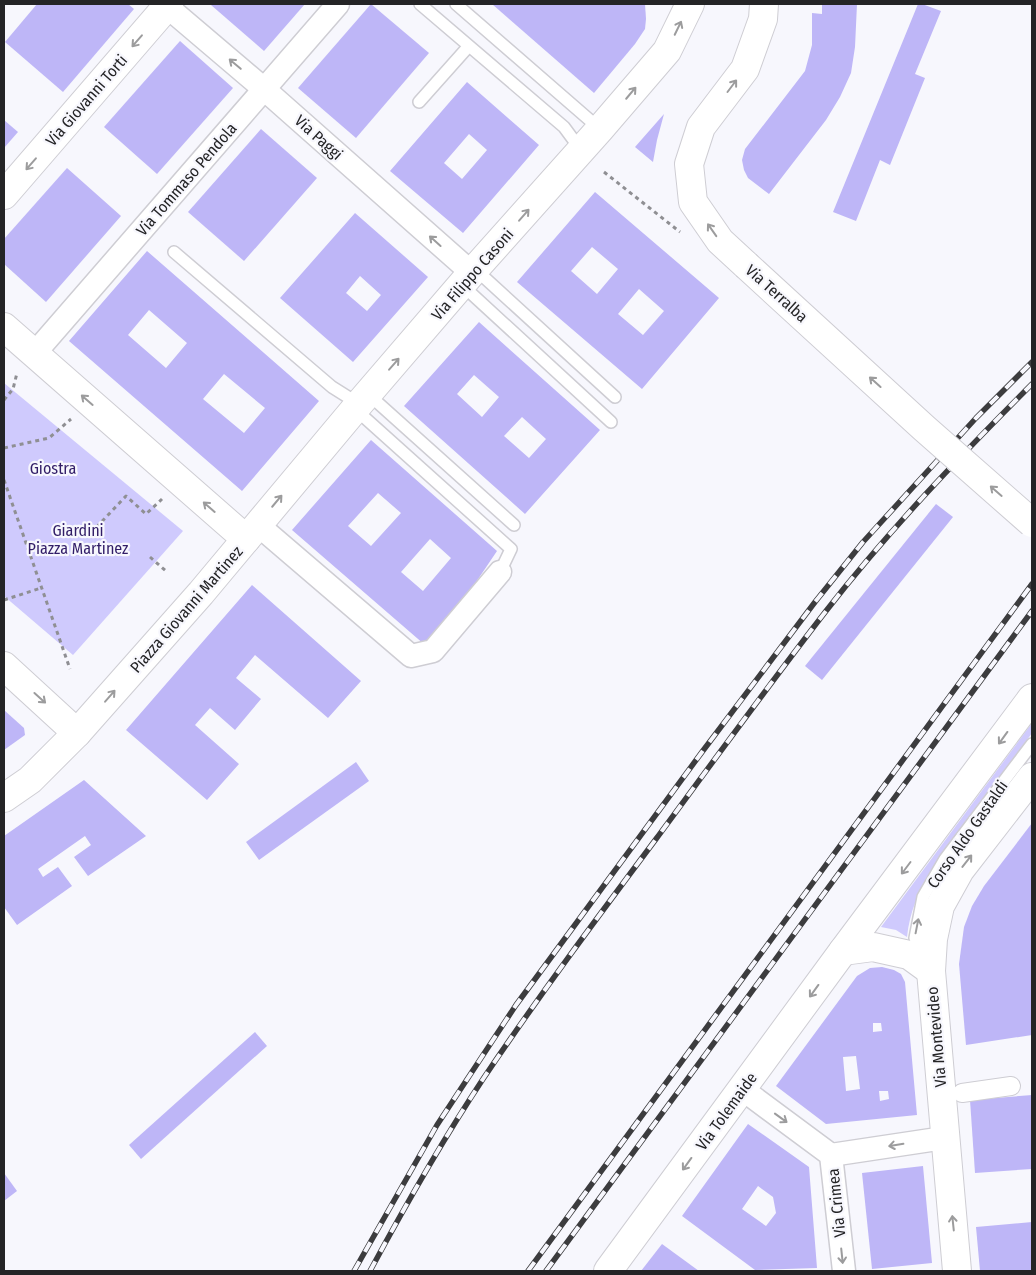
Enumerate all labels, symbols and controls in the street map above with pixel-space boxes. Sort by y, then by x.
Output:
one-way arrow [673,20,683,35]
one-way arrow [131,34,142,47]
street label: Via Giovanni Torti [42,51,131,150]
one-way arrow [229,59,242,70]
one-way arrow [727,79,737,93]
one-way arrow [625,87,636,100]
street label: Via Paggi [291,111,347,164]
street label: Via Tommaso Pendola [132,119,241,240]
one-way arrow [25,157,36,170]
one-way arrow [518,208,529,221]
one-way arrow [707,223,717,237]
street label: Via Filippo Casoni [427,225,517,324]
one-way arrow [429,235,442,247]
street label: Via Terralba [742,261,812,326]
one-way arrow [388,357,399,370]
one-way arrow [868,376,881,388]
one-way arrow [80,394,93,406]
park label: Giostra [30,459,76,478]
one-way arrow [989,485,1002,497]
one-way arrow [272,495,283,508]
one-way arrow [203,501,216,513]
park label: Giardini Piazza Martinez [28,521,128,558]
street label: Piazza Giovanni Martinez [126,542,247,677]
one-way arrow [104,690,115,703]
one-way arrow [33,693,46,704]
one-way arrow [998,731,1009,744]
street label: Corso Aldo Gastaldi [923,777,1012,892]
one-way arrow [961,854,972,867]
one-way arrow [901,861,912,874]
one-way arrow [913,919,922,935]
one-way arrow [809,984,819,998]
street label: Via Montevideo [923,986,950,1088]
street label: Via Tolemaide [692,1069,761,1154]
one-way arrow [774,1113,788,1123]
one-way arrow [889,1140,905,1150]
one-way arrow [682,1157,692,1171]
street label: Via Crimea [823,1167,850,1238]
one-way arrow [948,1215,957,1231]
one-way arrow [837,1247,847,1263]

